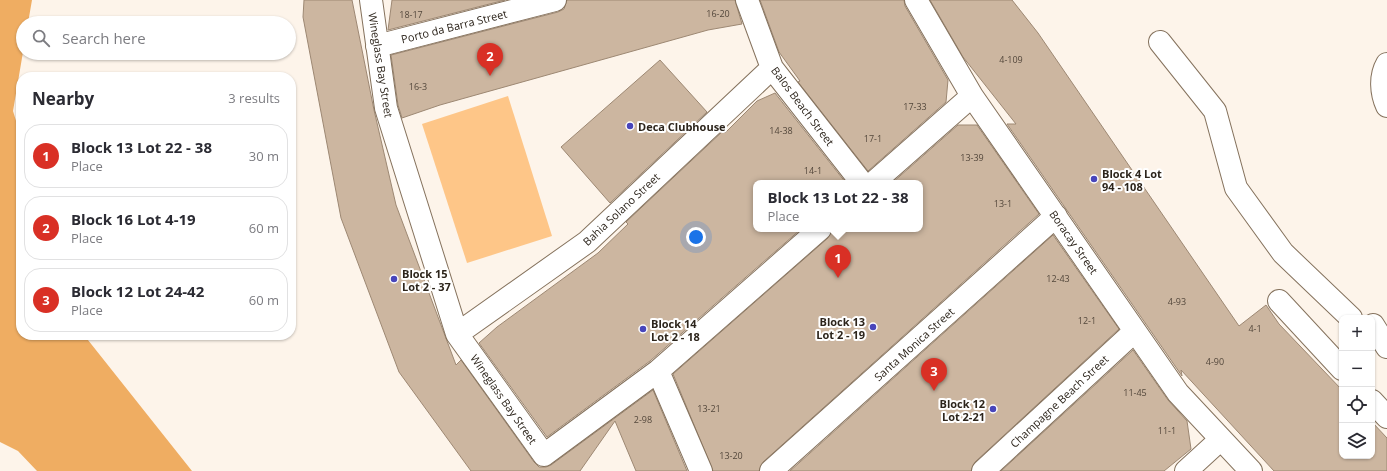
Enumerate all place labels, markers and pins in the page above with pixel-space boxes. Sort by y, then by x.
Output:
pin: 2 [477,43,503,76]
place label: Deca Clubhouse [638,119,726,134]
marker: Deca Clubhouse [625,121,635,131]
place label: Block 4 Lot 94 - 108 [1102,166,1162,194]
marker: Block 4 Lot 94 - 108 [1089,174,1099,184]
pin: 1 [825,245,851,278]
place label: Block 15 Lot 2 - 37 [402,266,451,294]
marker: Block 15 Lot 2 - 37 [389,274,399,284]
place label: Block 13 Lot 2 - 19 [816,314,865,342]
place label: Block 14 Lot 2 - 18 [651,316,700,344]
marker: Block 13 Lot 2 - 19 [868,322,878,332]
marker: Block 14 Lot 2 - 18 [638,324,648,334]
pin: 3 [921,358,947,391]
place label: Block 12 Lot 2-21 [940,396,985,424]
marker: Block 12 Lot 2-21 [988,404,998,414]

